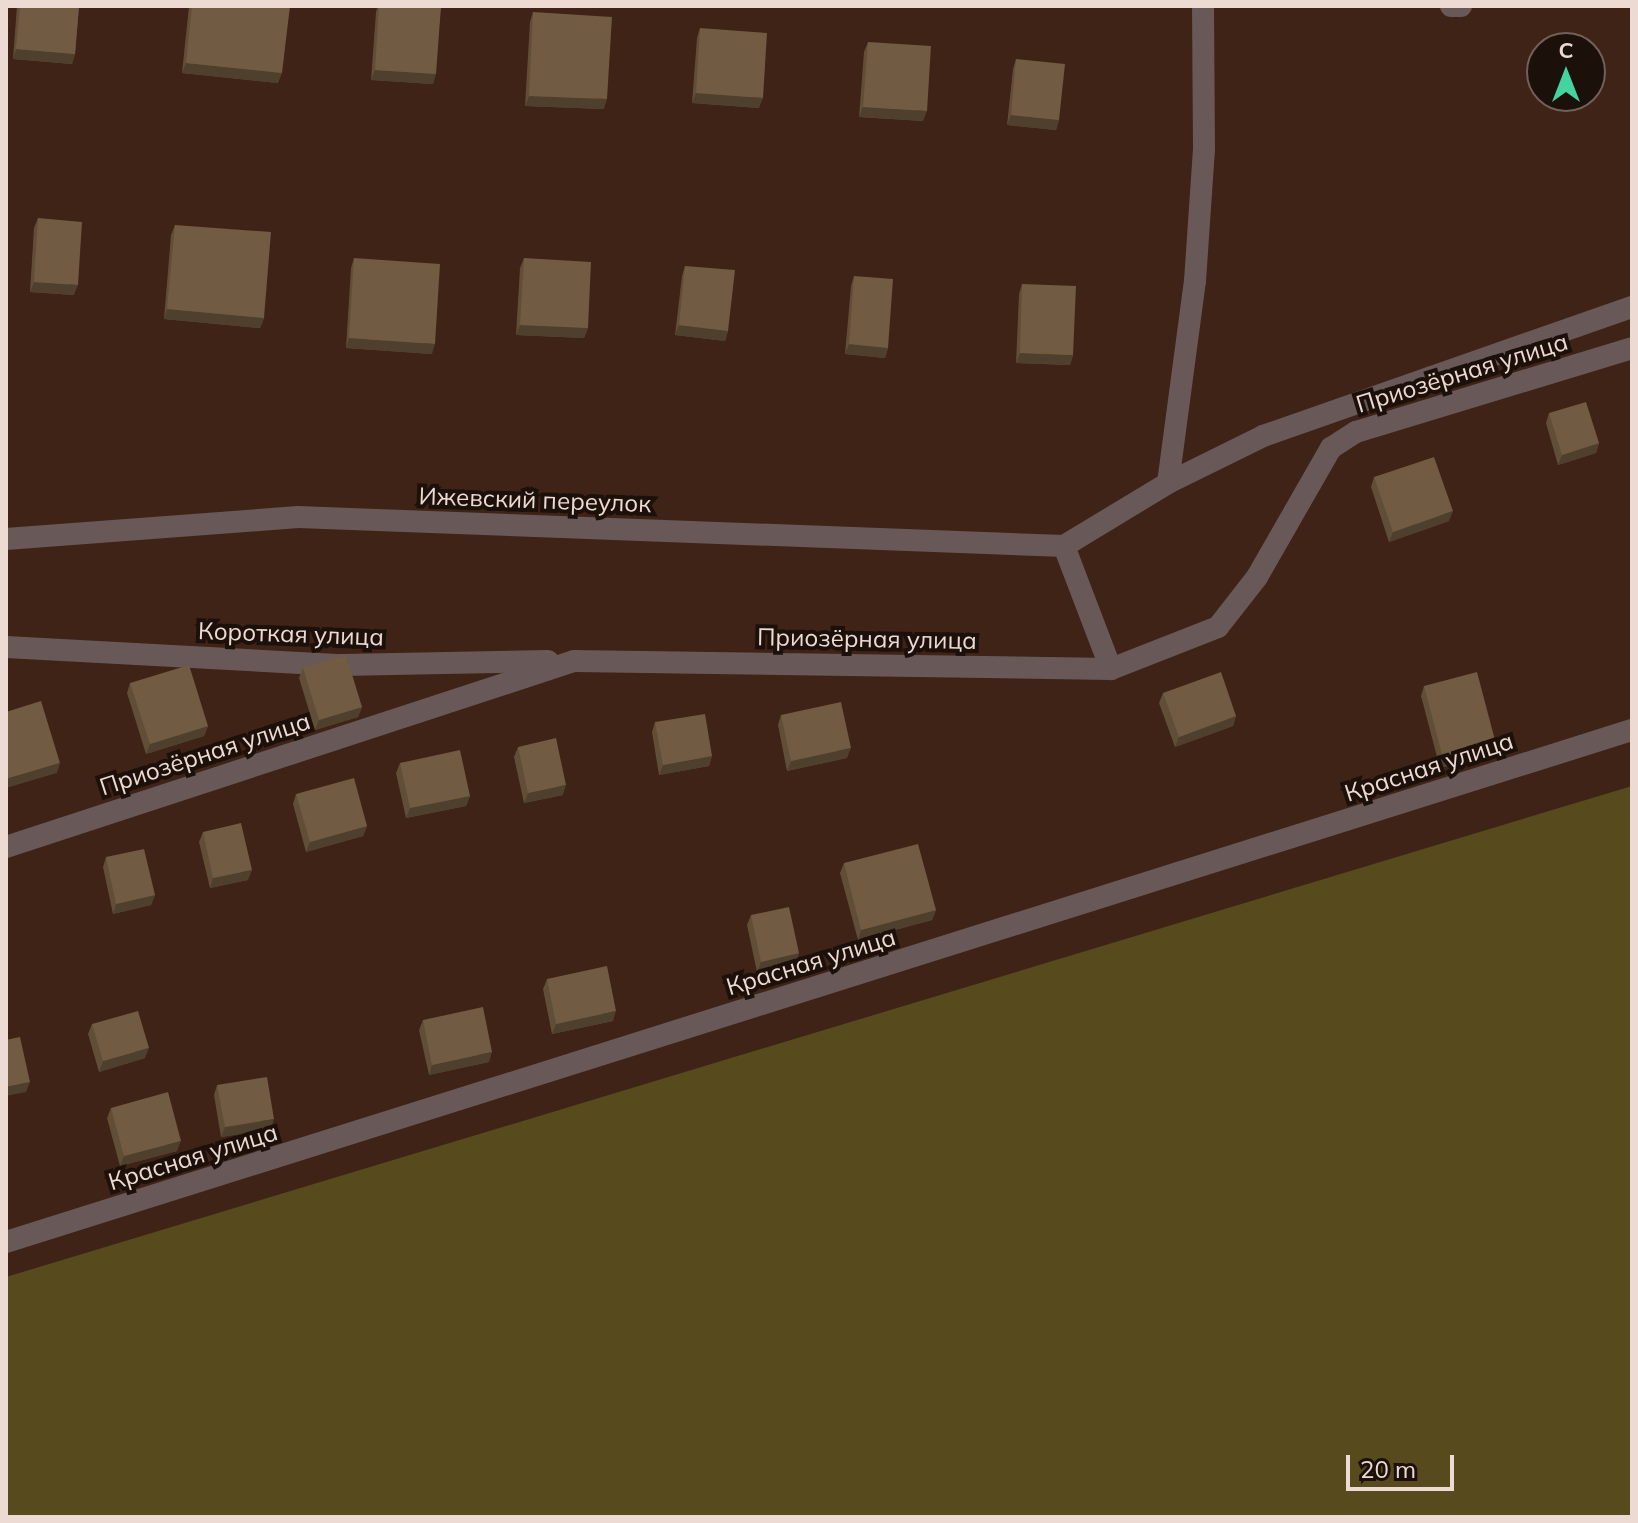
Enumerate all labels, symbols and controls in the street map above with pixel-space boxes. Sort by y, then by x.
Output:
north arrow [1526,32,1606,112]
text: С [1558,36,1574,64]
street label: Приозёрная улица [1353,327,1571,419]
street label: Ижевский переулок [418,482,652,518]
street label: Короткая улица [198,616,384,652]
street label: Приозёрная улица [757,623,977,655]
street label: Приозёрная улица [96,706,314,802]
street label: Красная улица [1341,726,1517,808]
street label: Красная улица [723,923,899,1001]
street label: Красная улица [105,1118,281,1196]
scale bar [1350,1439,1458,1489]
text: 20 m [1360,1454,1416,1484]

